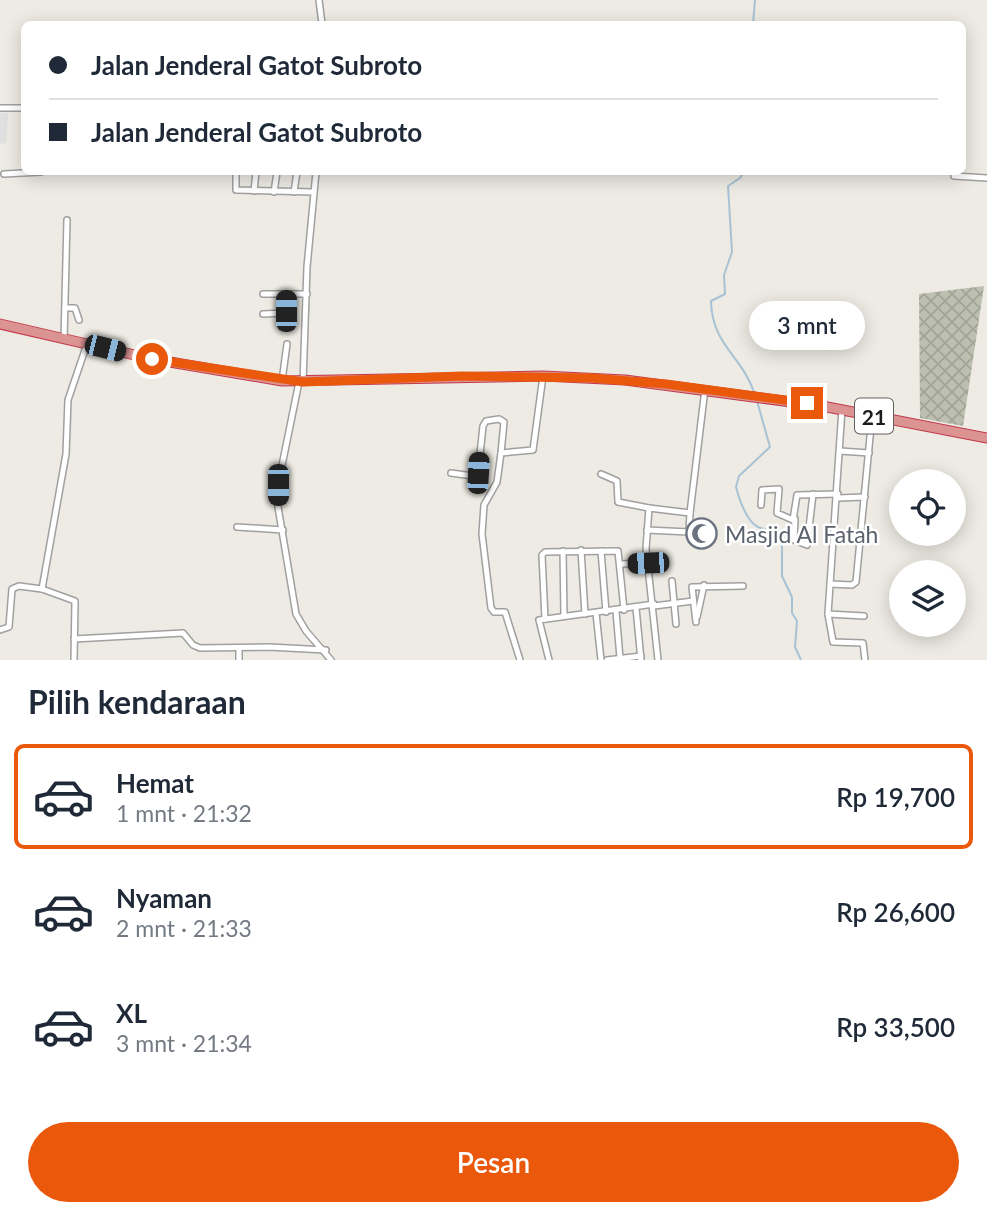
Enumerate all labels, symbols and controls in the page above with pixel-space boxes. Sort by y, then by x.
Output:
text: Jalan Jenderal Gatot Subroto [91,49,422,81]
text: Jalan Jenderal Gatot Subroto [91,116,422,148]
car [276,290,297,332]
callout: 3 mnt [749,302,865,350]
text: 3 mnt [777,311,837,339]
car [83,333,128,363]
route start [136,343,168,375]
route end [791,387,823,419]
road number: 21 [855,398,893,434]
car [467,451,490,495]
car [268,464,289,506]
map controls [889,469,966,637]
button: locate [889,469,966,546]
mosque icon: Masjid Al Fatah [685,517,719,551]
place label: Masjid Al Fatah [725,520,878,548]
car [627,552,670,574]
button: layers [889,560,966,637]
text: Pilih kendaraan [28,682,246,721]
icon: car [32,765,95,828]
text: Hemat [116,767,194,799]
text: Rp 19,700 [836,781,955,813]
text: 1 mnt · 21:32 [116,799,252,827]
icon: car [32,880,95,943]
text: Nyaman [116,882,212,914]
text: Rp 26,600 [836,896,955,928]
text: 2 mnt · 21:33 [116,914,252,942]
icon: car [32,995,95,1058]
text: XL [116,997,147,1029]
text: Rp 33,500 [836,1011,955,1043]
text: 3 mnt · 21:34 [116,1029,252,1057]
button: Pesan [28,1122,959,1202]

